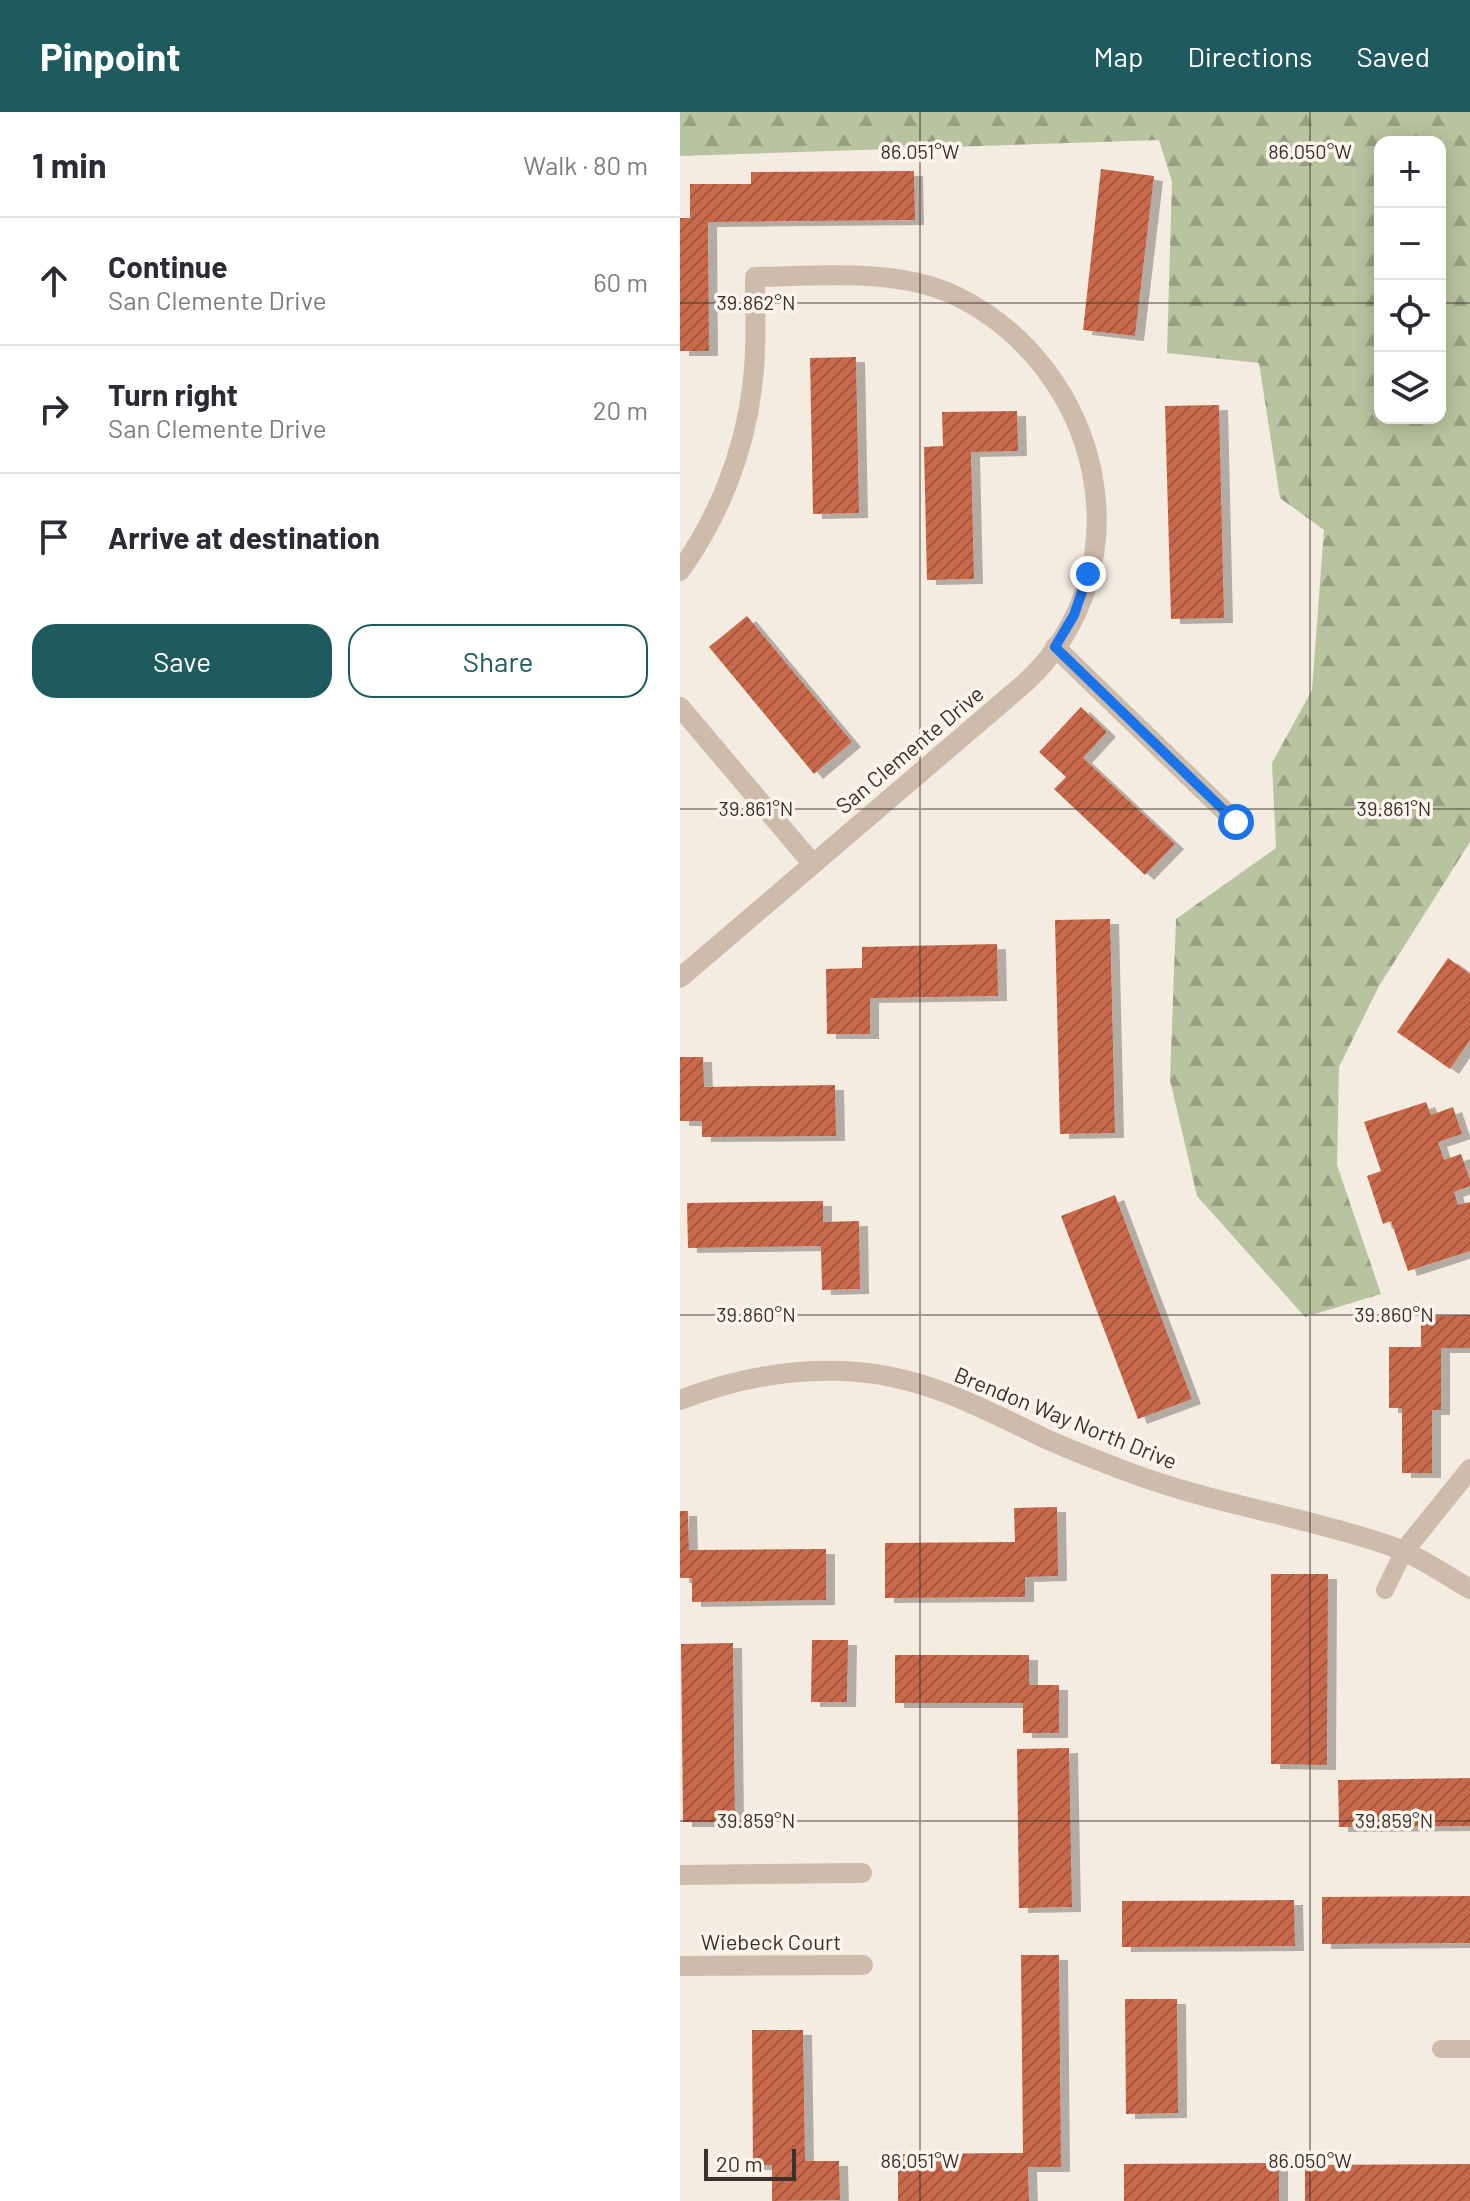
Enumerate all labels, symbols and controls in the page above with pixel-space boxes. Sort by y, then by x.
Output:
text: Pinpoint [40,33,181,79]
text: Map [1094,39,1143,73]
text: Directions [1187,39,1313,73]
text: Saved [1357,39,1430,73]
map controls [1374,136,1446,424]
button: + [1374,136,1446,208]
text: 86.051°W [881,139,960,163]
text: 86.050°W [1268,139,1352,163]
text: 1 min [32,144,107,185]
text: Walk · 80 m [523,149,648,180]
button: − [1374,208,1446,280]
text: Continue [108,248,228,284]
icon: ahead [32,259,76,303]
text: 60 m [593,266,648,297]
button: locate [1374,280,1446,352]
text: San Clemente Drive [108,284,327,315]
text: 39.862°N [717,290,795,314]
button: layers [1374,352,1446,424]
text: Turn right [108,376,238,412]
icon: right [32,387,76,431]
text: 20 m [593,394,648,425]
text: San Clemente Drive [108,412,327,443]
icon: arrive [32,515,76,559]
text: Arrive at destination [108,519,380,555]
route end [1070,556,1106,592]
button: Save [32,624,332,698]
button: Share [348,624,648,698]
street label: San Clemente Drive [830,680,988,818]
text: 39.861°N [719,796,793,820]
text: 39.861°N [1357,796,1431,820]
route start [1218,804,1254,840]
text: 39.860°N [716,1302,796,1326]
text: 39.860°N [1354,1302,1434,1326]
street label: Brendon Way North Drive [951,1360,1181,1474]
text: 39.859°N [717,1808,795,1832]
text: 39.859°N [1355,1808,1433,1832]
street label: Wiebeck Court [701,1928,841,1954]
scale bar [704,2145,796,2181]
text: 86.051°W [881,2148,960,2172]
text: 86.050°W [1268,2148,1352,2172]
text: 20 m [716,2150,763,2176]

